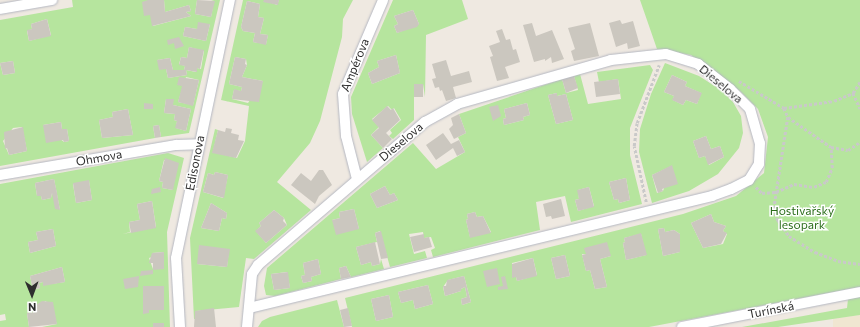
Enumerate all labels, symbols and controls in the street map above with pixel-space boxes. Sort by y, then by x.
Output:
street label: Ampérova [338,36,372,94]
street label: Dieselova [696,62,746,106]
street label: Dieselova [376,120,426,164]
street label: Edisonova [183,134,207,192]
street label: Ohmova [75,147,123,169]
park label: Hostivařský lesopark [770,204,834,232]
north arrow [12,275,52,315]
street label: Turínská [747,299,795,321]
text: N [28,301,36,314]

